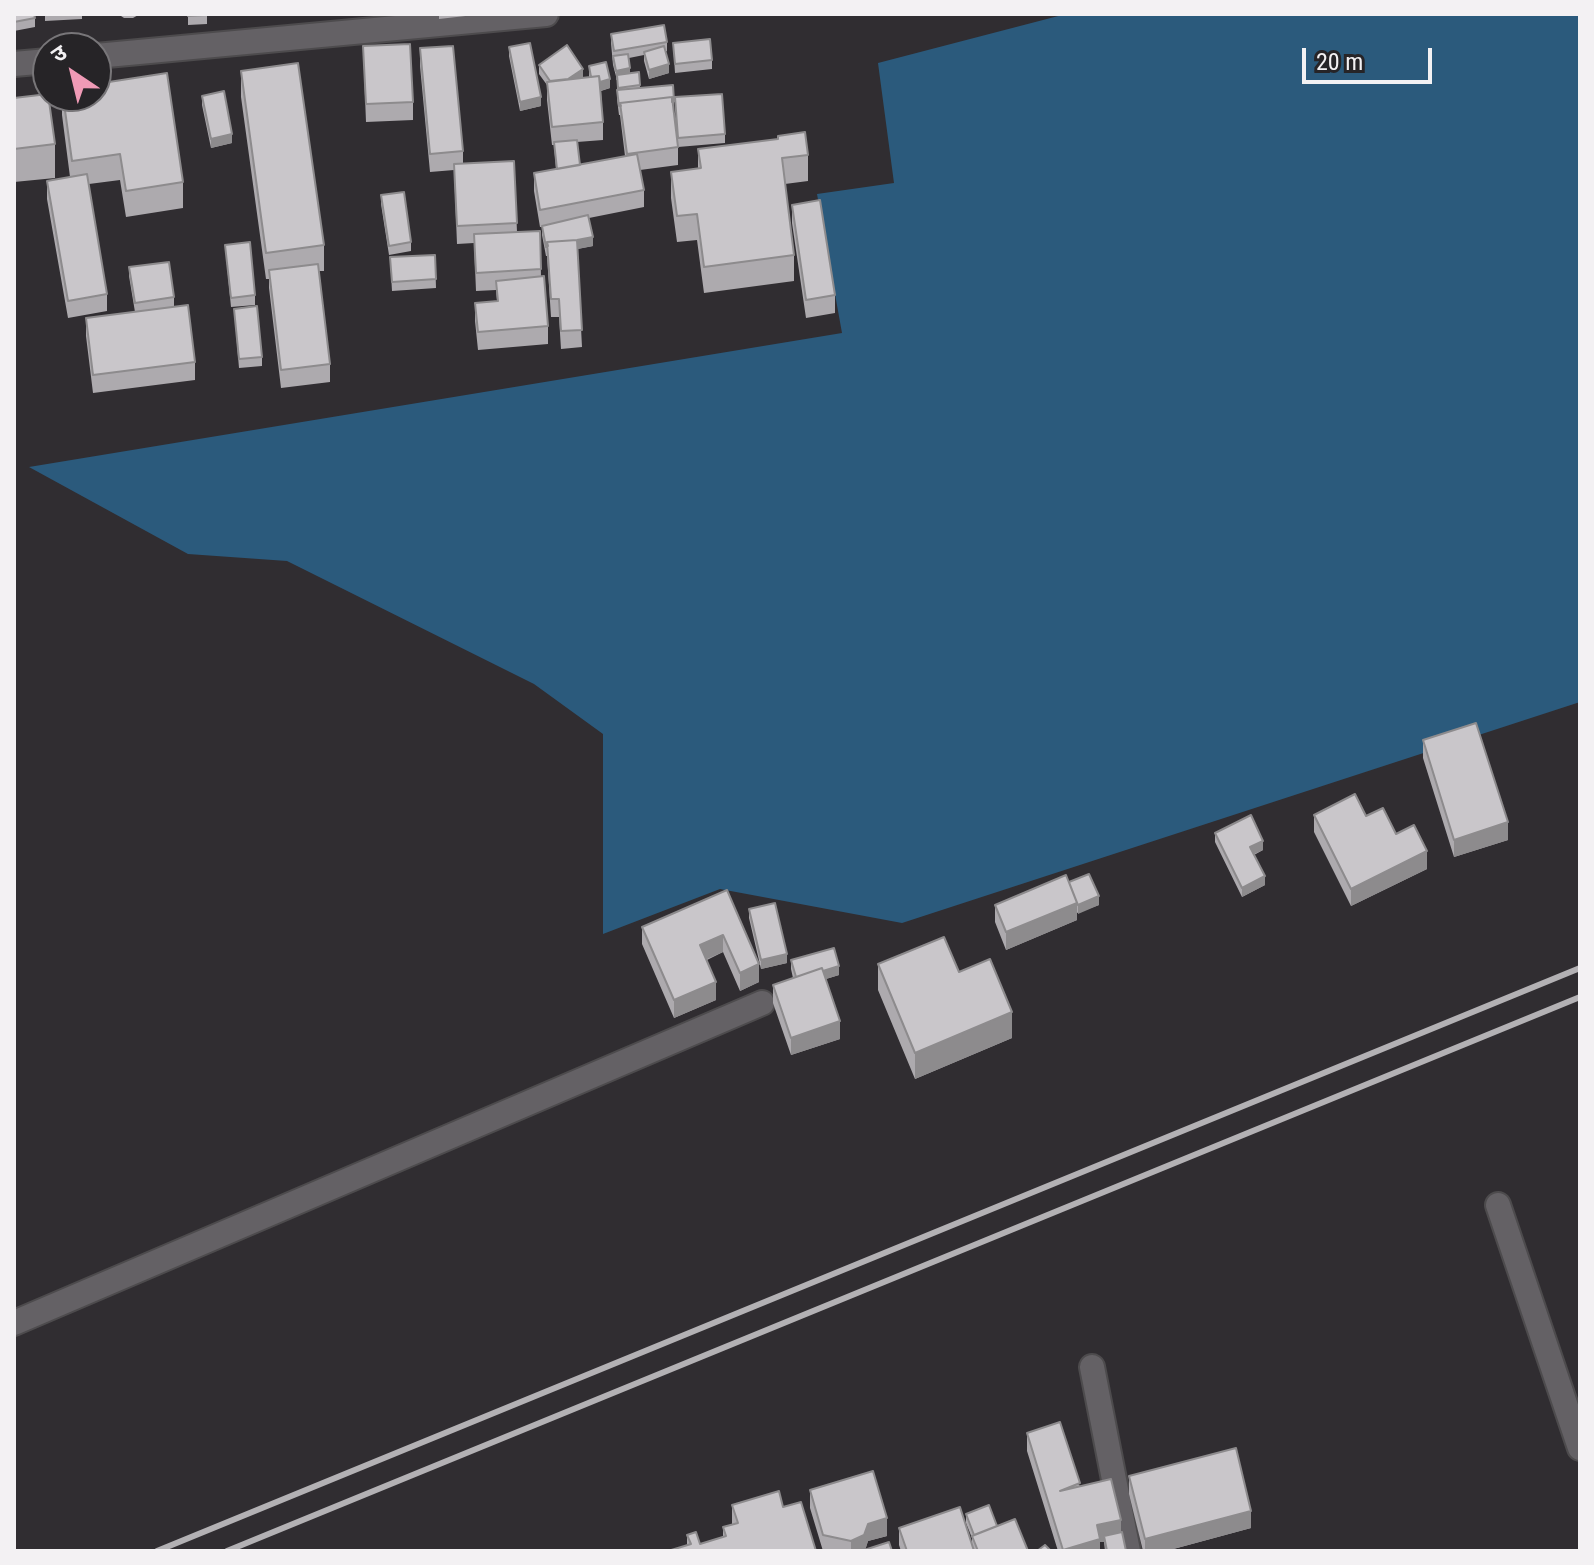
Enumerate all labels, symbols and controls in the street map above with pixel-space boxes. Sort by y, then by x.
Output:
north arrow [32,32,112,112]
scale bar [1306,32,1436,82]
text: उ [47,40,72,68]
text: 20 m [1316,48,1363,76]

